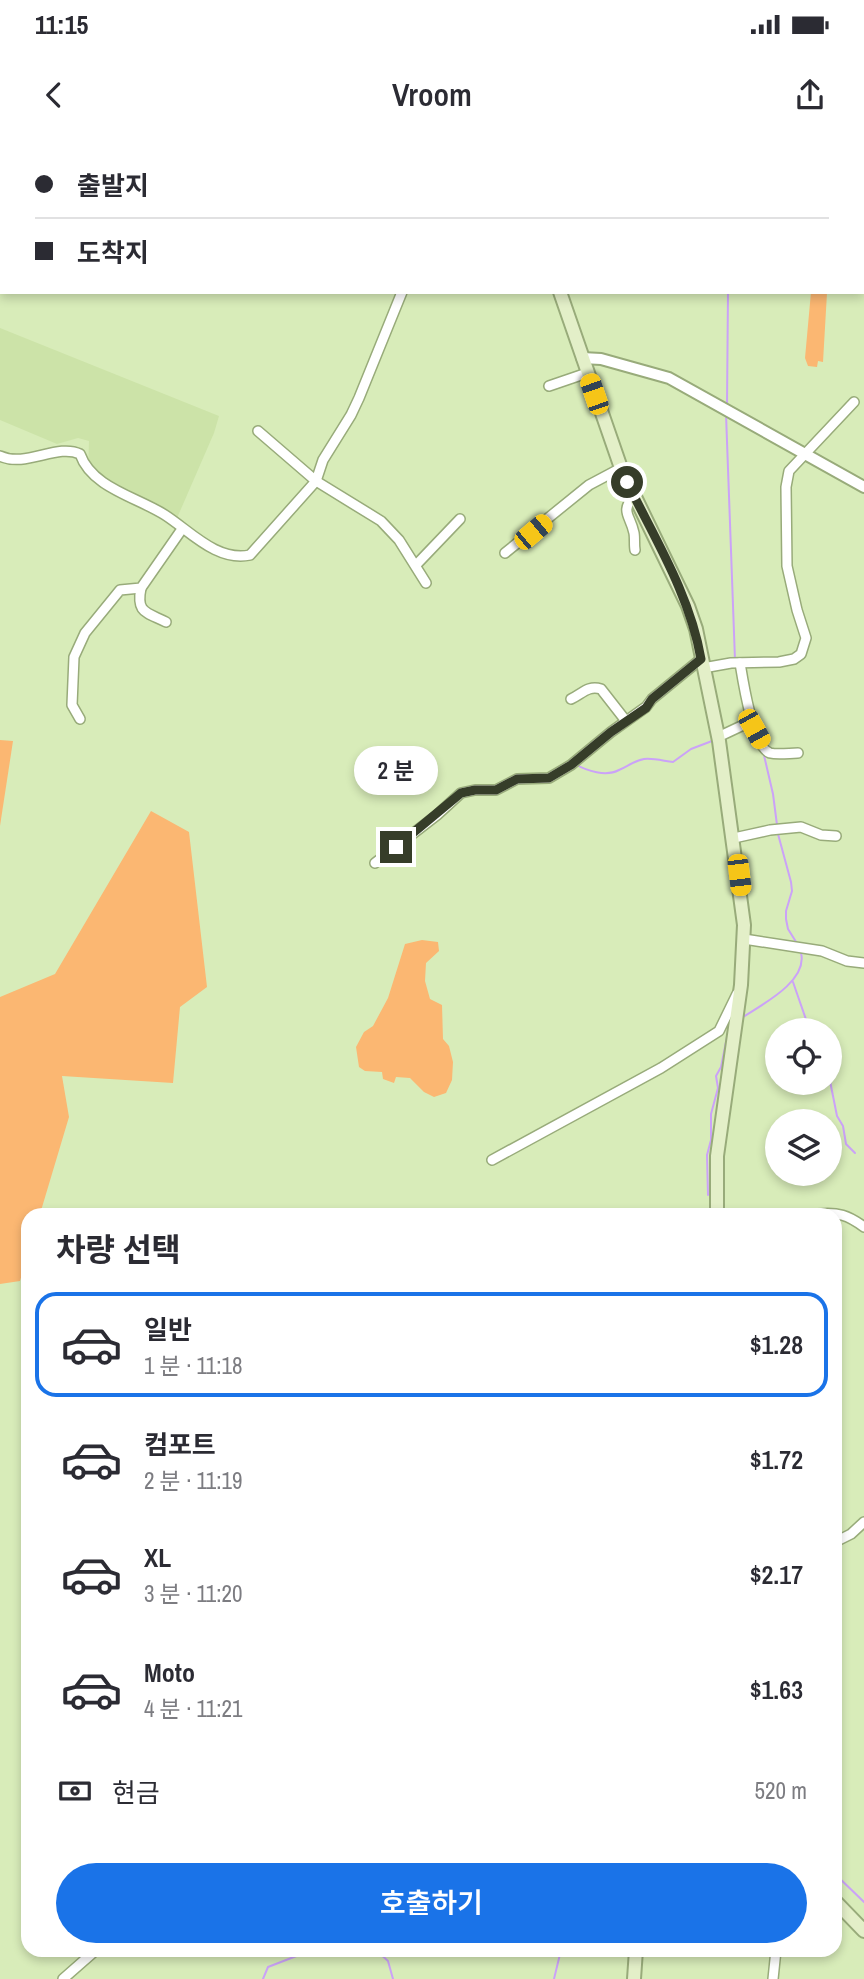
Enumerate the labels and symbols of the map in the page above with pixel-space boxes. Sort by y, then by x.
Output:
car [578,371,611,417]
route start [611,466,643,498]
car [511,510,556,554]
car [735,706,774,752]
callout: 2 분 [354,746,438,794]
route end [380,831,412,863]
car [727,853,752,897]

